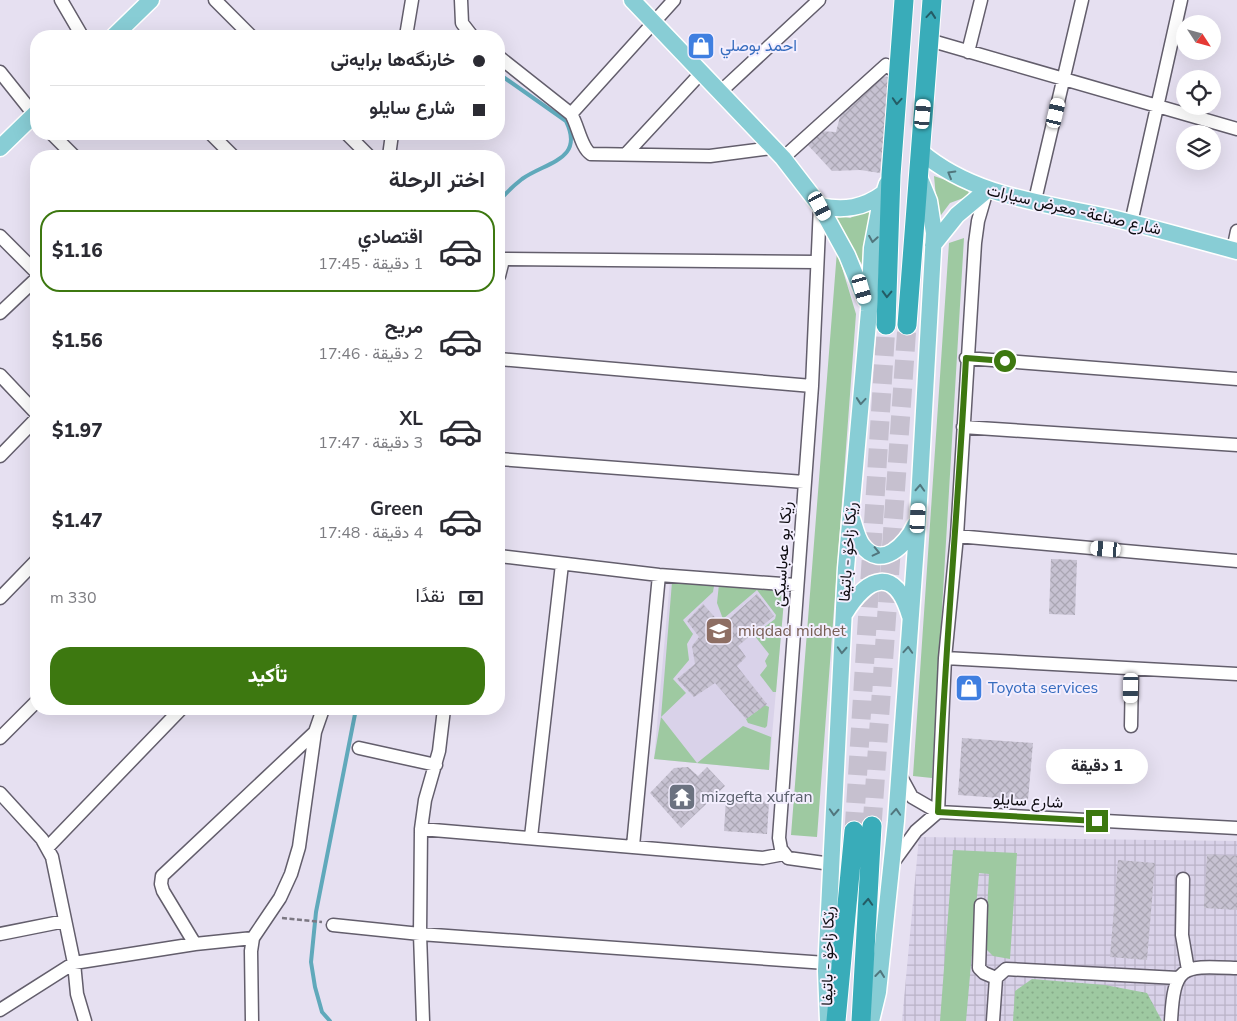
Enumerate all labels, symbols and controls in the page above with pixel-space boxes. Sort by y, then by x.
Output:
one-way arrow [925,11,936,19]
north arrow [1176,15,1221,60]
map controls [1176,15,1221,170]
shop icon: احمد بوصلي [686,31,716,61]
place label: احمد بوصلي [720,35,797,59]
text: خارنگه‌ها برايه‌تى [330,47,455,73]
button: locate [1176,70,1221,115]
text: شارع سايلو [369,95,455,121]
one-way arrow [891,97,902,105]
car [1045,97,1066,129]
car [914,98,931,130]
button: layers [1176,125,1221,170]
text: اختر الرحلة [389,165,485,195]
one-way arrow [948,170,957,180]
street label: شارع صناعة- معرض سيارات [985,179,1163,241]
car [806,189,833,223]
text: اقتصادي [358,224,423,250]
icon: car [438,229,483,274]
one-way arrow [869,235,879,243]
text: $1.16 [52,238,103,264]
text: 1 دقيقة · 17:45 [318,253,423,275]
car [850,273,873,305]
one-way arrow [882,290,892,298]
text: مريح [385,314,423,340]
icon: car [438,319,483,364]
text: $1.56 [52,328,103,354]
text: 2 دقيقة · 17:46 [318,343,423,365]
route start [994,350,1016,372]
one-way arrow [856,397,867,405]
text: XL [400,406,423,432]
icon: car [438,409,483,454]
text: $1.97 [52,418,103,444]
text: 3 دقيقة · 17:47 [318,432,423,454]
one-way arrow [914,483,925,491]
text: Green [370,496,423,522]
icon: car [438,499,483,544]
street label: رێكا بو عه‌باسيكێ [768,501,798,607]
street label: رێکا زاخۆ - باتیفا [834,502,862,602]
car [909,503,926,533]
text: $1.47 [52,508,103,534]
text: 4 دقيقة · 17:48 [318,522,423,544]
car [1090,540,1121,558]
one-way arrow [872,546,880,557]
text: نقدًا [416,583,445,609]
icon: cash [457,584,485,612]
text: 330 m [50,587,97,609]
school or university icon: miqdad midhet [704,616,734,646]
place label: miqdad midhet [738,620,846,642]
one-way arrow [837,646,848,654]
one-way arrow [903,646,914,654]
button: تأكيد [50,647,485,705]
shop icon: Toyota services [954,673,984,703]
car [1123,673,1138,703]
place label: Toyota services [988,677,1098,699]
callout: 1 دقيقة [1046,748,1148,784]
text: 1 دقيقة [1071,755,1123,777]
temple icon: mizgefta xufran [667,782,697,812]
place label: mizgefta xufran [701,786,813,808]
street label: شارع سايلو [992,788,1064,814]
one-way arrow [891,808,902,816]
one-way arrow [828,809,839,817]
route end [1086,810,1108,832]
one-way arrow [862,898,873,906]
street label: رێکا زاخۆ - باتیفا [816,906,840,1006]
one-way arrow [874,969,885,977]

